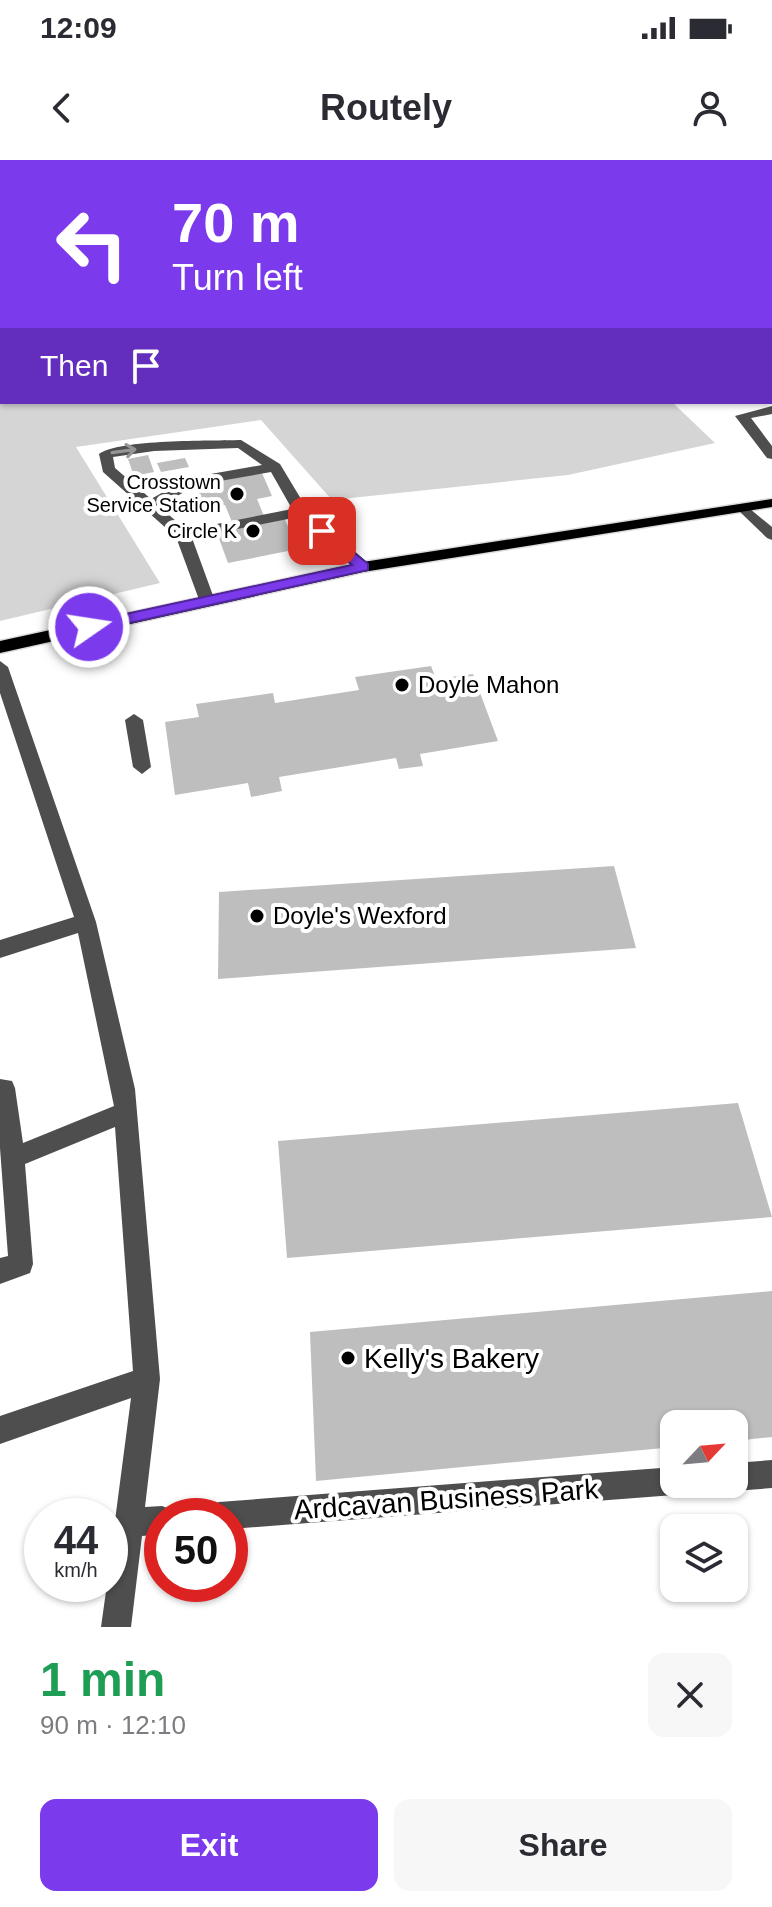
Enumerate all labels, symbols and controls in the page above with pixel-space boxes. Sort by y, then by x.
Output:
text: 12:09 [40,11,117,44]
icon: back [40,86,84,130]
icon: person [688,86,732,130]
text: Routely [320,87,452,128]
text: 70 m [172,191,300,254]
icon: left [40,192,144,296]
text: Turn left [172,257,303,298]
icon: arrive [124,344,168,388]
text: Then [40,349,108,382]
one-way arrow [111,443,137,458]
place label: Crosstown Service Station [86,471,221,516]
marker: Crosstown Service Station [228,485,246,503]
pin [288,497,356,565]
icon: arrive [300,509,344,553]
place label: Circle K [167,520,238,542]
marker: Circle K [244,522,262,540]
position arrow [47,585,131,669]
place label: Doyle Mahon [418,671,559,698]
marker: Doyle Mahon [393,676,411,694]
place label: Doyle's Wexford [273,902,447,929]
marker: Doyle's Wexford [248,907,266,925]
place label: Kelly's Bakery [364,1343,539,1374]
marker: Kelly's Bakery [339,1349,357,1367]
north arrow [660,1410,748,1498]
map controls [660,1410,748,1602]
street label: Ardcavan Business Park [293,1473,600,1526]
speed limit sign: 50 [144,1498,248,1602]
button: layers [660,1514,748,1602]
text: 44 [54,1518,98,1562]
text: km/h [54,1559,98,1581]
text: 1 min [40,1653,165,1706]
button: close [648,1653,732,1737]
text: 90 m · 12:10 [40,1710,186,1740]
button: Exit [40,1799,378,1891]
button: Share [394,1799,732,1891]

